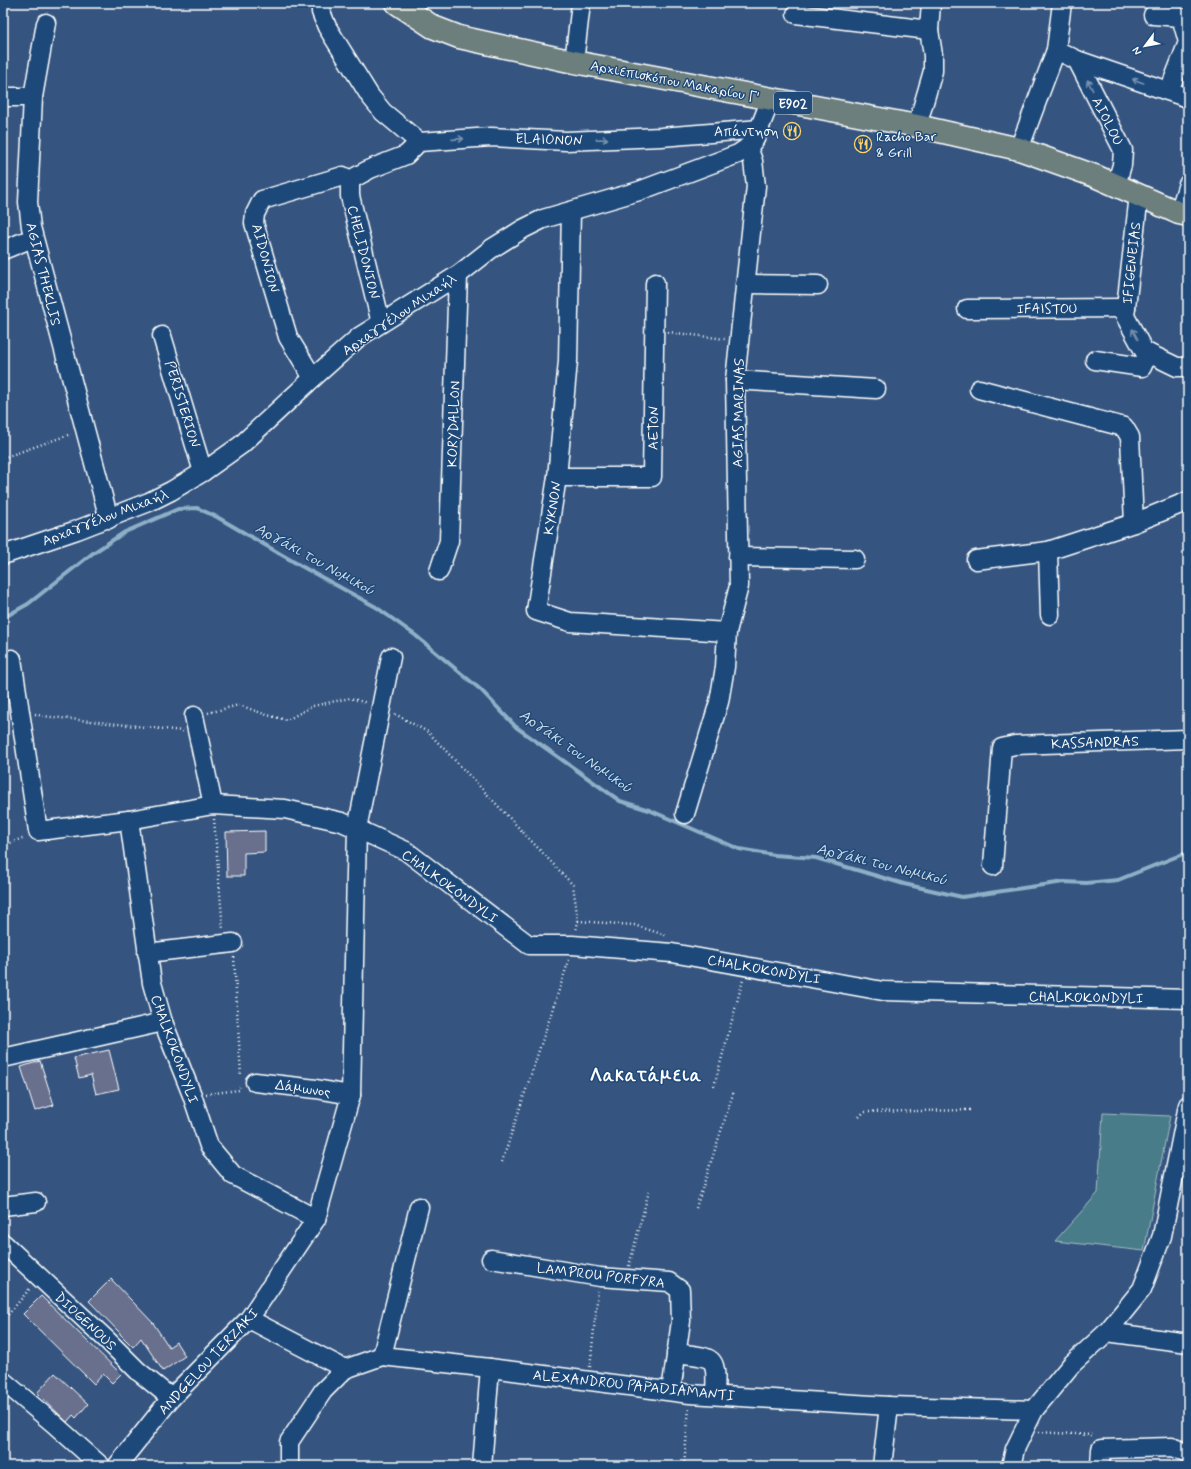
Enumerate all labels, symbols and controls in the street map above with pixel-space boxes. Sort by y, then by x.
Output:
north arrow [1125,26,1165,66]
text: N [1129,44,1145,58]
street label: Αρχιεπισκόπου Μακαρίου Γ' [589,57,761,107]
one-way arrow [1132,76,1144,84]
one-way arrow [1086,80,1093,92]
road number: E902 [774,92,812,114]
street label: AIOLOU [1087,94,1127,149]
restaurant icon: Απάντηση [782,121,802,141]
place label: Απάντηση [714,123,779,141]
place label: Racho Bar & Grill [876,128,937,162]
street label: ELAIONON [515,130,583,150]
restaurant icon: Racho Bar & Grill [853,134,873,154]
one-way arrow [451,135,464,142]
one-way arrow [595,136,608,143]
street label: CHELIDONION [343,204,383,301]
street label: AGIAS THEKLIS [21,221,65,328]
street label: IFIGENEIAS [1119,221,1145,305]
street label: AIDONION [247,222,283,295]
street label: Αρχαγγέλου Μιχαήλ [338,269,460,360]
street label: IFAISTOU [1017,300,1077,318]
one-way arrow [1131,328,1138,340]
street label: AGIAS MARINAS [729,358,749,468]
street label: PERISTERION [160,359,204,450]
street label: KORYDALLON [443,380,465,468]
street label: AETON [645,406,663,450]
street label: KYKNON [540,480,566,536]
street label: Αρχαγγέλου Μιχαήλ [39,484,171,550]
water label: Αργάκι του Νομικού [251,519,378,601]
water label: Αργάκι του Νομικού [515,705,636,799]
street label: KASSANDRAS [1051,732,1139,754]
water label: Αργάκι του Νομικού [815,839,949,891]
street label: CHALKOKONDYLI [398,846,501,928]
street label: CHALKOKONDYLI [706,951,822,989]
street label: CHALKOKONDYLI [1029,988,1143,1008]
street label: CHALKOKONDYLI [146,992,202,1106]
district label: Λακατάμεια [590,1064,702,1088]
street label: Δάμωνος [274,1076,332,1102]
street label: LAMPROU PORFYRA [536,1259,666,1293]
street label: DIOGENOUS [51,1289,120,1355]
street label: ANDGELOU TERZAKI [155,1305,263,1419]
street label: ALEXANDROU PAPADIAMANTI [532,1366,736,1406]

